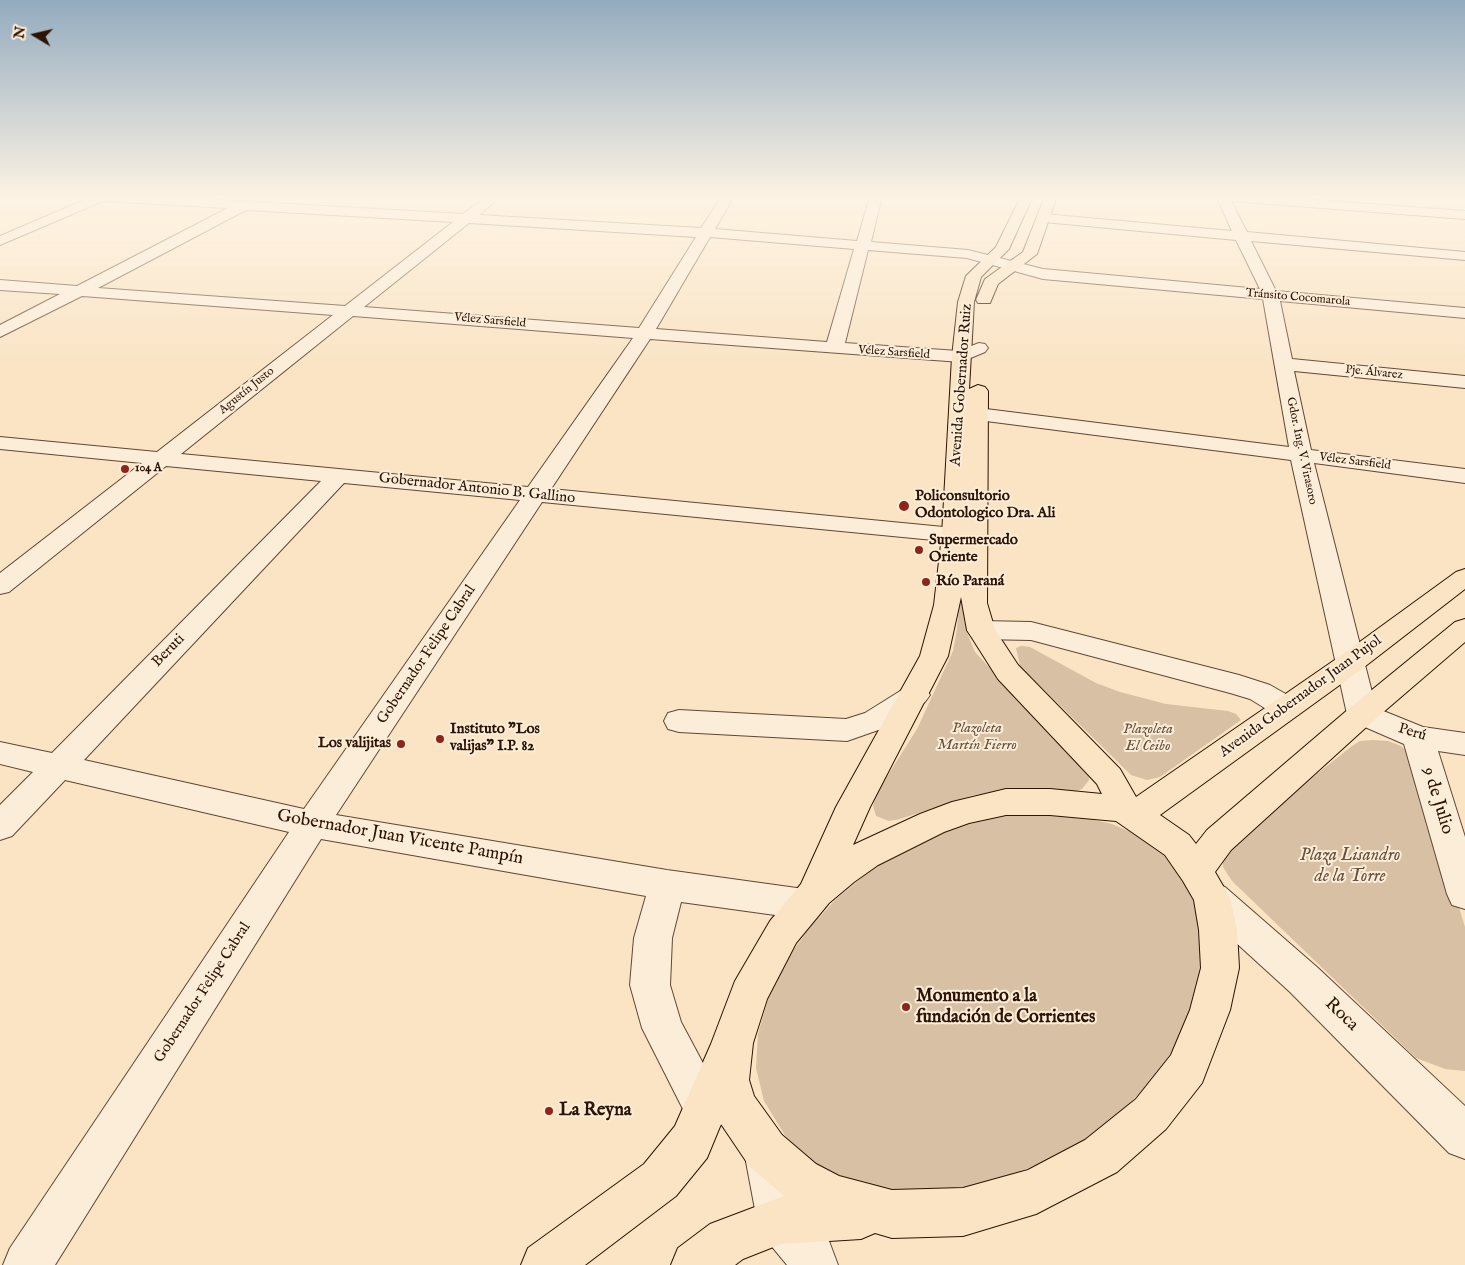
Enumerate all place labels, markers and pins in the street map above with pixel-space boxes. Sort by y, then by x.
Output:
place label: 104 A [135,462,162,476]
marker: 104 A [119,463,131,475]
place label: Policonsultorio Odontologico Dra. Ali [915,488,1056,523]
marker: Policonsultorio Odontologico Dra. Ali [897,499,911,513]
place label: Supermercado Oriente [929,532,1018,567]
marker: Supermercado Oriente [913,544,925,556]
place label: Río Paraná [936,573,1004,591]
marker: Río Paraná [920,576,932,588]
place label: Instituto "Los valijas" I.P. 82 [450,721,540,756]
marker: Instituto "Los valijas" I.P. 82 [434,733,446,745]
place label: Los valijitas [318,735,391,753]
marker: Los valijitas [395,738,407,750]
place label: Monumento a la fundación de Corrientes [916,986,1095,1028]
marker: Monumento a la fundación de Corrientes [900,1001,912,1013]
place label: La Reyna [559,1100,632,1122]
marker: La Reyna [543,1105,555,1117]

